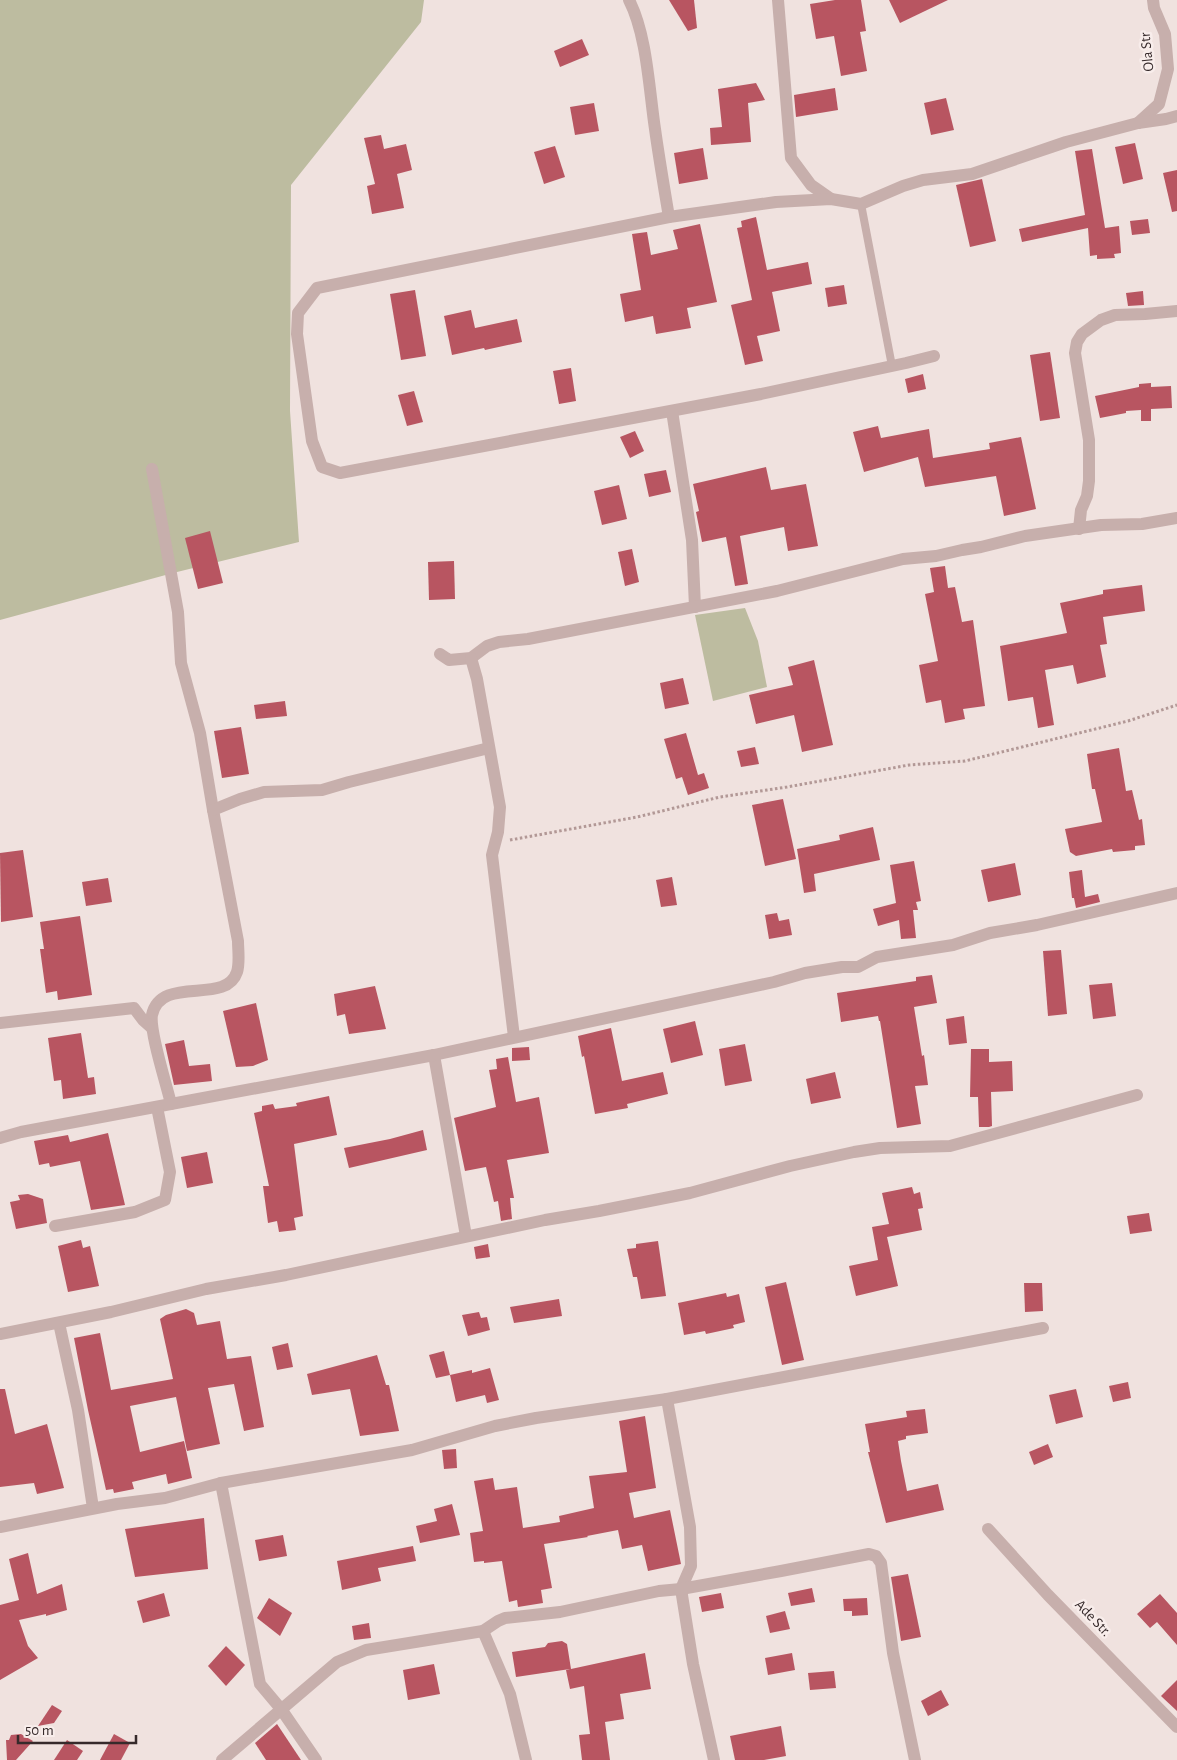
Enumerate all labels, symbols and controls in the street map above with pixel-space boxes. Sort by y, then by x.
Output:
street label: Ola Str [1137,32,1157,72]
street label: Ade Str. [1072,1597,1114,1639]
scale bar [18,1712,135,1744]
text: 50 m [25,1723,54,1738]

